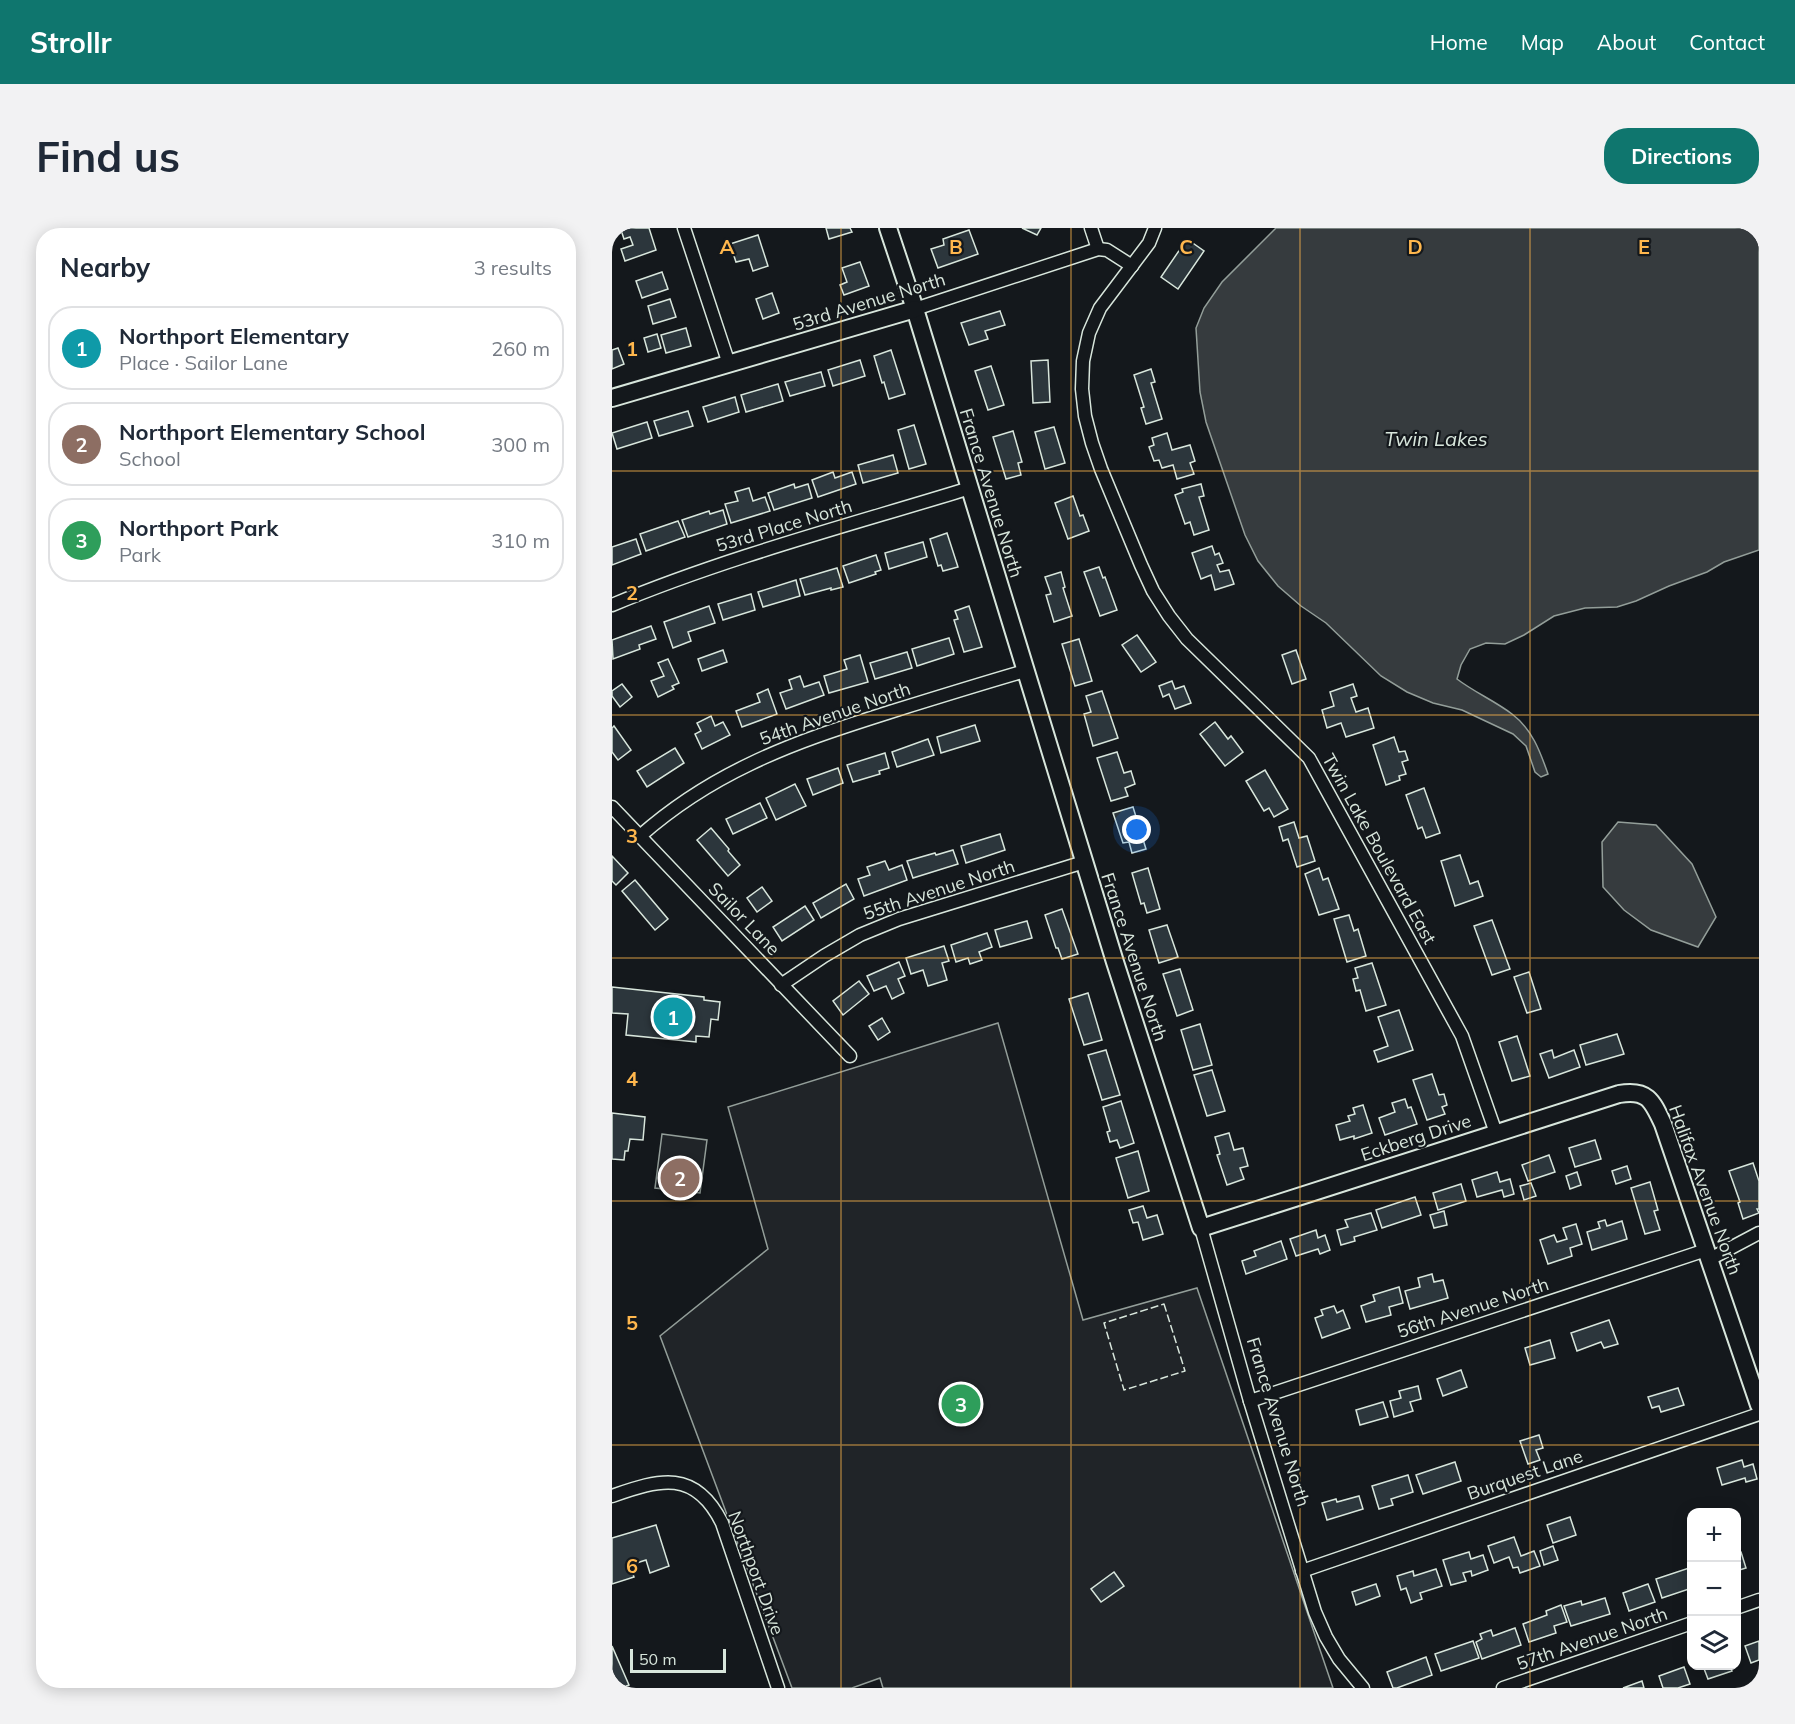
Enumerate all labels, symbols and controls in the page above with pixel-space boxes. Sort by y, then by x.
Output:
text: Strollr [30,25,112,60]
text: Home [1430,29,1488,55]
text: Map [1521,29,1564,55]
text: About [1597,29,1656,55]
text: Contact [1689,29,1765,55]
button: Directions [1604,128,1759,184]
text: Find us [36,130,180,183]
text: A [720,234,735,259]
text: B [949,234,963,259]
text: C [1179,234,1193,259]
text: D [1407,234,1423,259]
text: E [1638,234,1650,259]
text: Nearby [60,251,150,284]
text: 3 results [474,255,552,280]
street label: 53rd Avenue North [790,267,948,336]
text: Northport Elementary [119,322,349,350]
text: 1 [76,336,88,361]
text: 260 m [491,336,550,361]
text: 1 [626,336,638,361]
text: Place · Sailor Lane [119,350,288,375]
street label: France Avenue North [955,405,1028,580]
text: Northport Elementary School [119,418,425,446]
water label: Twin Lakes [1384,426,1488,451]
text: 2 [76,432,88,457]
text: 300 m [491,432,550,457]
text: School [119,446,181,471]
street label: 53rd Place North [713,494,855,557]
text: Northport Park [119,514,278,542]
text: 3 [76,528,88,553]
text: 310 m [491,528,550,553]
text: Park [119,542,161,567]
text: 2 [626,580,638,605]
street label: 54th Avenue North [756,677,913,750]
street label: Twin Lake Boulevard East [1317,749,1441,948]
your location [1122,815,1151,844]
text: 3 [626,823,638,848]
street label: 55th Avenue North [860,854,1018,925]
street label: France Avenue North [1096,870,1173,1044]
street label: Sailor Lane [704,877,785,960]
pin: 1 [654,994,692,1040]
text: 4 [626,1066,638,1091]
street label: Halifax Avenue North [1664,1102,1747,1278]
street label: Eckberg Drive [1358,1109,1474,1166]
pin: 2 [660,1156,700,1200]
street label: 56th Avenue North [1394,1272,1552,1343]
text: 5 [626,1310,638,1335]
street label: France Avenue North [1242,1334,1315,1509]
pin: 3 [942,1382,980,1426]
street label: Burquest Lane [1464,1444,1586,1505]
street label: Northport Drive [723,1508,790,1638]
map controls [1687,1508,1741,1670]
button: + [1687,1508,1741,1562]
text: 6 [626,1553,638,1578]
button: − [1687,1562,1741,1616]
street label: 57th Avenue North [1513,1602,1670,1675]
button: layers [1687,1616,1741,1670]
scale bar [630,1646,726,1674]
text: 50 m [639,1649,676,1669]

